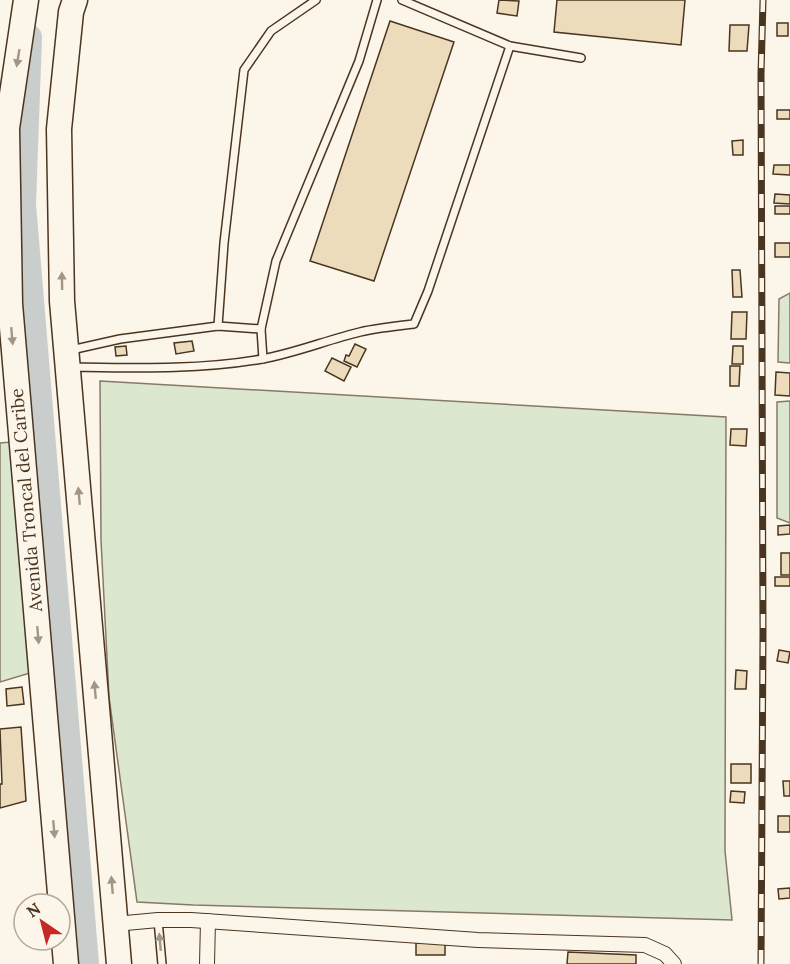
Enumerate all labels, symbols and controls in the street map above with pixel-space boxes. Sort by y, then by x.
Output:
one-way arrow [13,48,22,67]
one-way arrow [57,271,67,290]
one-way arrow [8,326,17,345]
street label: Avenida Troncal del Caribe [5,387,47,614]
one-way arrow [74,487,84,506]
one-way arrow [33,625,43,644]
one-way arrow [90,681,100,700]
one-way arrow [49,820,59,839]
one-way arrow [107,875,117,894]
north arrow [12,892,72,952]
text: N [23,898,44,921]
one-way arrow [155,933,165,952]

